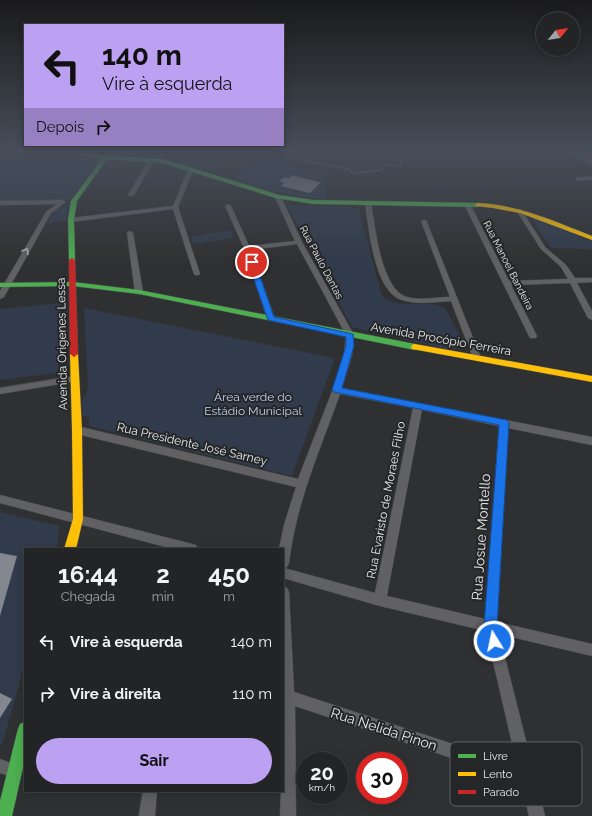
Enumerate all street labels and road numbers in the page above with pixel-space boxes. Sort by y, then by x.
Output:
street label: Rua Manoel Bandeira [481,219,536,312]
street label: Rua Paulo Dantas [298,224,346,301]
street label: Avenida Origenes Lessa [54,277,70,411]
street label: Avenida Procópio Ferreira [370,320,512,358]
street label: Rua Presidente José Sarney [116,420,269,468]
street label: Rua Evaristo de Moraes Filho [364,420,408,580]
street label: Rua Josue Montello [469,473,493,601]
street label: Rua Nelida Pinon [329,704,439,754]

